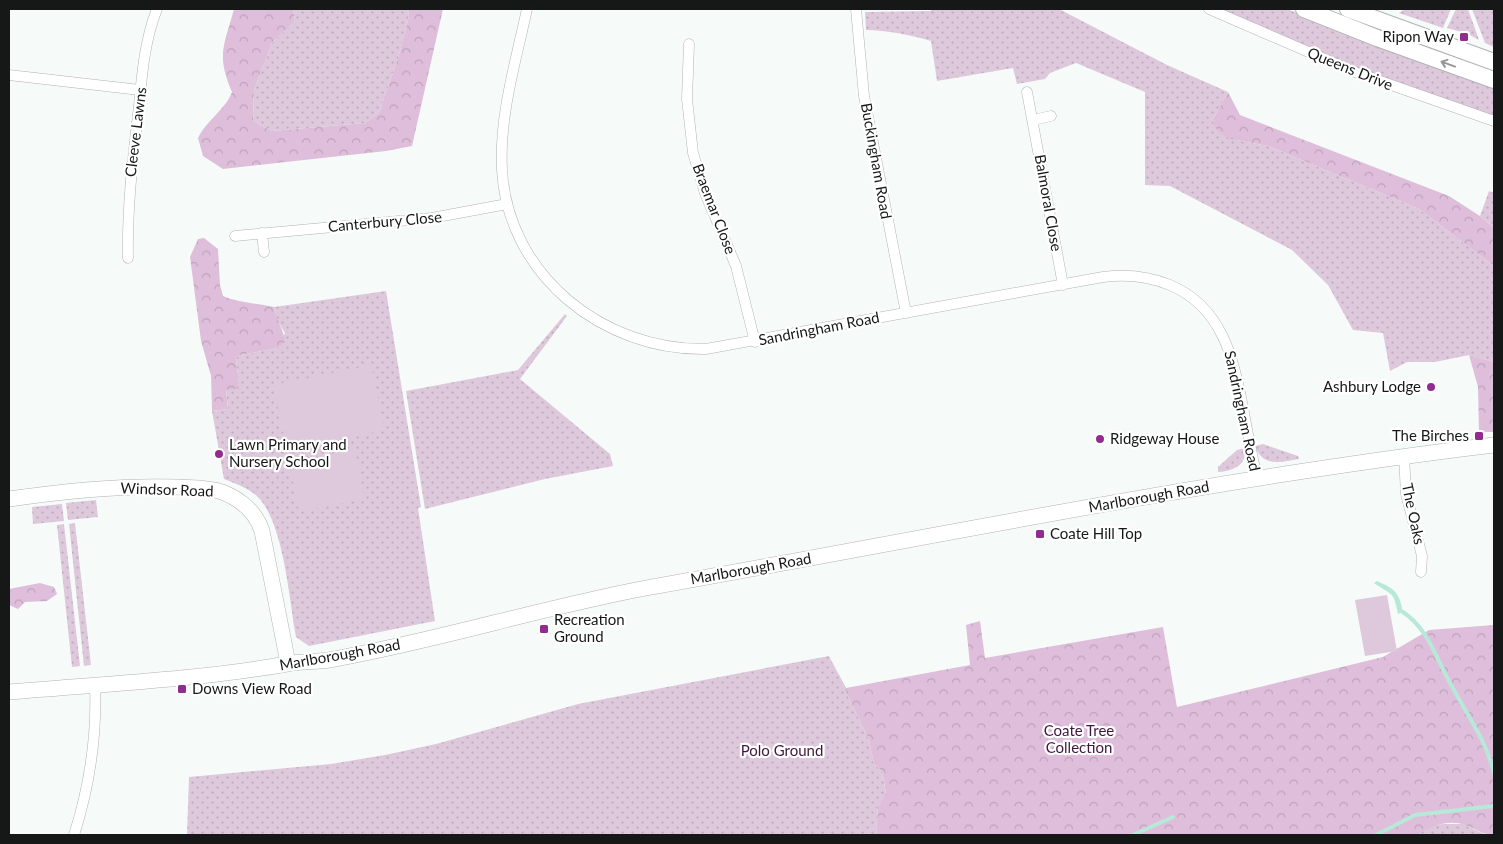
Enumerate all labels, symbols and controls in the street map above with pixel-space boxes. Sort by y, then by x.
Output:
place label: Ripon Way [1382,27,1454,45]
marker: Ripon Way [1458,31,1470,43]
street label: Queens Drive [1305,43,1396,93]
one-way arrow [1441,59,1456,68]
street label: Cleeve Lawns [121,86,149,178]
street label: Buckingham Road [858,101,896,220]
street label: Balmoral Close [1032,153,1066,253]
street label: Braemar Close [689,161,740,257]
street label: Canterbury Close [327,207,443,235]
street label: Sandringham Road [757,307,881,349]
street label: Sandringham Road [1221,349,1265,473]
place label: Ashbury Lodge [1323,377,1421,395]
marker: Ashbury Lodge [1425,381,1437,393]
place label: The Birches [1392,426,1469,444]
place label: Ridgeway House [1110,429,1220,447]
marker: The Birches [1473,430,1485,442]
marker: Ridgeway House [1094,433,1106,445]
place label: Lawn Primary and Nursery School [229,435,347,470]
marker: Lawn Primary and Nursery School [213,448,225,460]
street label: Marlborough Road [1087,477,1211,516]
street label: Windsor Road [120,478,214,500]
street label: The Oaks [1399,481,1429,546]
place label: Coate Hill Top [1050,524,1142,542]
marker: Coate Hill Top [1034,528,1046,540]
street label: Marlborough Road [689,549,813,588]
place label: Recreation Ground [554,610,625,645]
marker: Recreation Ground [538,623,550,635]
street label: Marlborough Road [278,635,402,674]
place label: Downs View Road [192,679,312,697]
marker: Downs View Road [176,683,188,695]
park label: Coate Tree Collection [1044,721,1114,756]
park label: Polo Ground [741,741,823,759]

